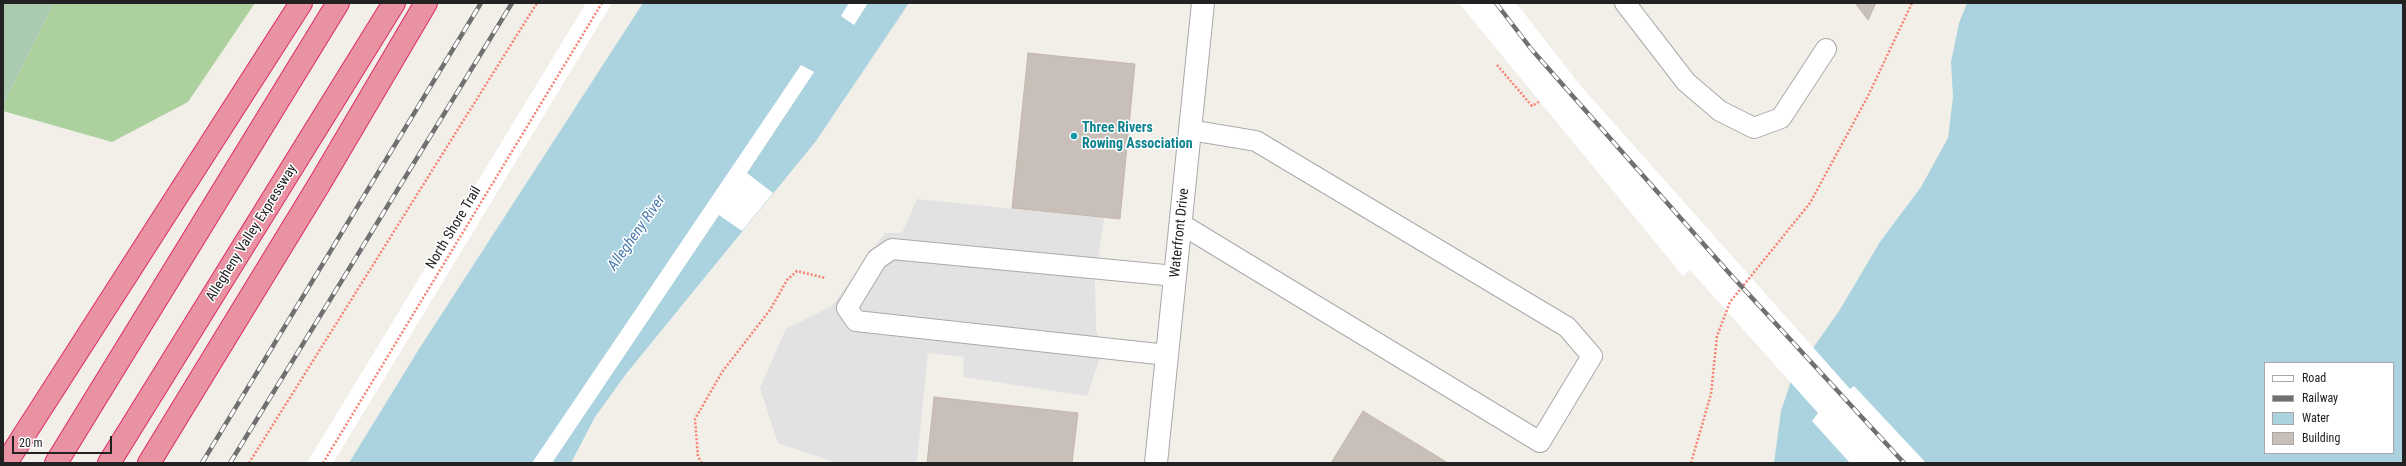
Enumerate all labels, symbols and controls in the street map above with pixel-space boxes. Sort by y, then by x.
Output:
place label: Three Rivers Rowing Association [1082,120,1193,152]
marker: Three Rivers Rowing Association [1069,131,1079,141]
street label: Allegheny Valley Expressway [203,161,301,305]
street label: North Shore Trail [423,184,485,272]
street label: Waterfront Drive [1167,187,1193,279]
water label: Allegheny River [604,192,670,274]
legend [2264,362,2394,454]
text: Road [2302,371,2326,385]
text: Railway [2302,391,2338,405]
text: Water [2302,411,2330,425]
scale bar [14,428,114,454]
text: Building [2302,431,2340,445]
text: 20 m [19,436,43,450]

